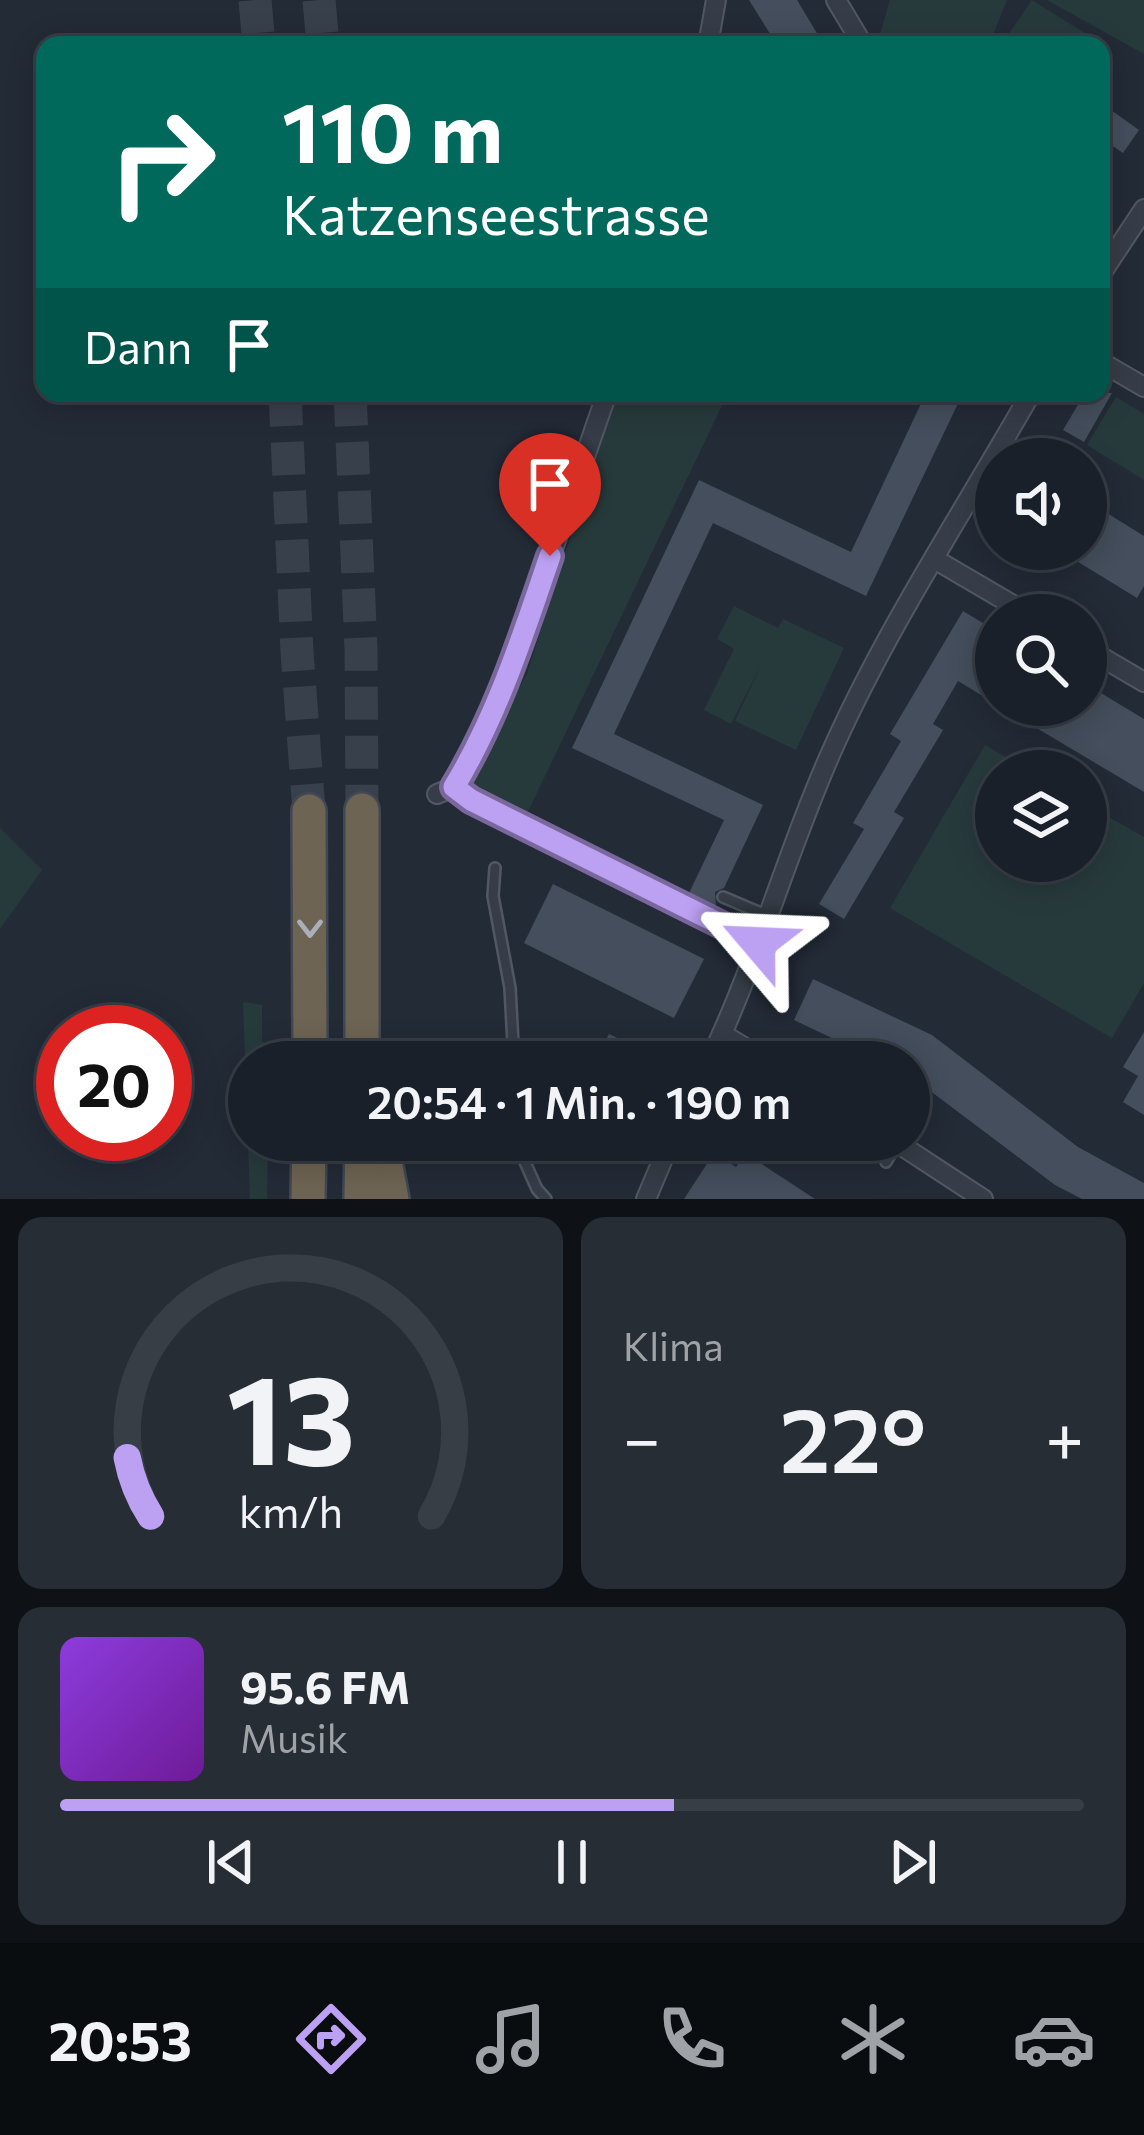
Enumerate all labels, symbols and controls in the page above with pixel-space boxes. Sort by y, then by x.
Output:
text: 110 m [282,78,503,180]
icon: right [84,84,240,240]
text: Katzenseestrasse [282,180,710,246]
icon: arrive [216,312,282,378]
text: Dann [84,318,192,373]
pin [499,433,601,556]
map controls [975,438,1107,882]
button: sound [975,438,1107,570]
icon: arrive [517,451,583,517]
button: search [975,594,1107,726]
button: layers [975,750,1107,882]
position arrow [695,880,821,1006]
one-way arrow [297,920,323,938]
speed limit sign: 20 [36,1005,192,1161]
text: 20:54 · 1 Min. · 190 m [367,1073,791,1128]
text: Klima [623,1321,724,1369]
text: 13 [226,1338,355,1491]
text: 22° [780,1381,926,1492]
text: − [623,1396,661,1477]
text: + [1045,1396,1084,1477]
text: km/h [238,1484,343,1537]
text: 95.6 FM [240,1658,410,1713]
text: Musik [240,1713,348,1761]
icon: previous [198,1829,264,1895]
icon: pause [539,1829,605,1895]
icon: next [880,1829,946,1895]
icon: directions [289,1997,373,2081]
icon: music [469,1997,553,2081]
icon: phone [650,1997,734,2081]
icon: climate [831,1997,915,2081]
icon: car [1012,1997,1096,2081]
text: 20:53 [48,2006,192,2072]

